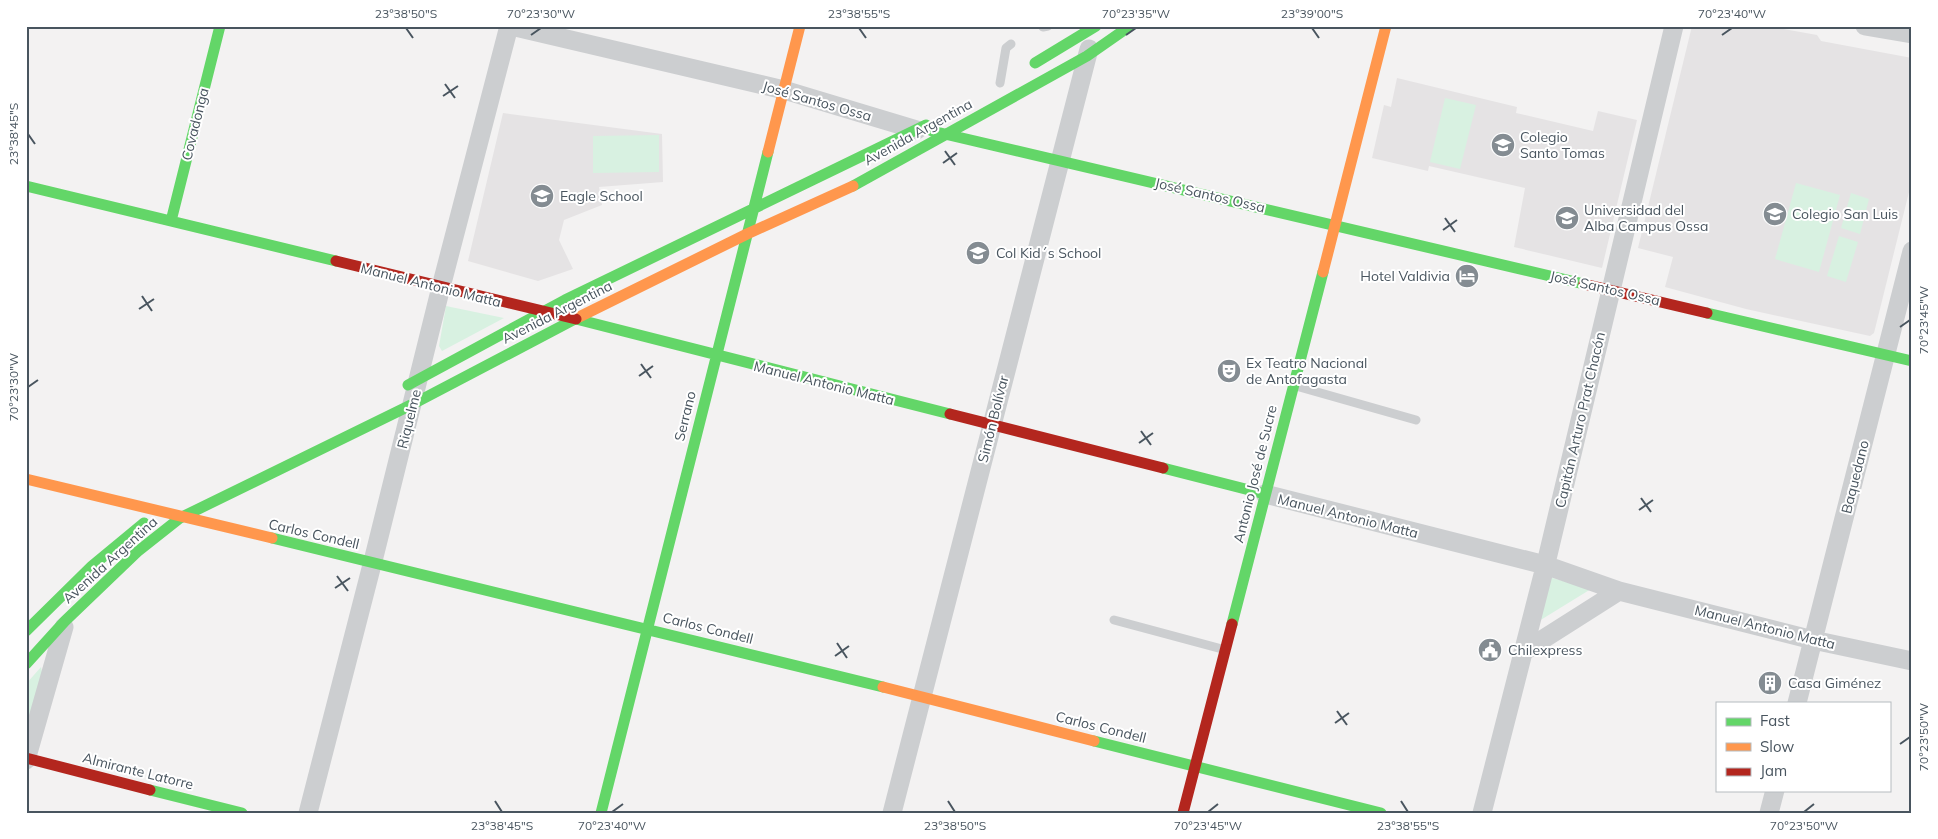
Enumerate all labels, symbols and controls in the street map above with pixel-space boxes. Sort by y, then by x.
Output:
text: 23°38'50"S [375,6,437,21]
text: 70°23'30"W [507,6,575,21]
text: 23°38'55"S [828,6,890,21]
text: 70°23'35"W [1102,6,1170,21]
text: 23°39'00"S [1281,6,1343,21]
text: 70°23'40"W [1698,6,1766,21]
street label: José Santos Ossa [760,77,874,125]
street label: Covadonga [177,86,213,162]
street label: Avenida Argentina [861,95,975,169]
text: 23°38'45"S [6,103,21,165]
place label: Colegio Santo Tomas [1520,128,1605,162]
school or university icon: Colegio Santo Tomas [1490,132,1516,158]
street label: José Santos Ossa [1153,174,1267,216]
school or university icon: Eagle School [529,183,555,209]
place label: Eagle School [560,187,643,205]
place label: Universidad del Alba Campus Ossa [1584,201,1708,235]
school or university icon: Colegio San Luis [1762,201,1788,227]
school or university icon: Universidad del Alba Campus Ossa [1554,205,1580,231]
place label: Colegio San Luis [1792,205,1898,223]
school or university icon: Col Kid´s School [965,240,991,266]
place label: Col Kid´s School [996,244,1101,262]
street label: Manuel Antonio Matta [359,259,503,311]
hotel icon: Hotel Valdivia [1454,263,1480,289]
place label: Hotel Valdivia [1360,267,1450,285]
street label: José Santos Ossa [1548,267,1662,309]
street label: Avenida Argentina [499,276,615,348]
text: 70°23'45"W [1916,286,1931,354]
street label: Capitán Arturo Prat Chacón [1551,330,1609,510]
text: 70°23'30"W [6,353,21,421]
place label: Ex Teatro Nacional de Antofagasta [1246,354,1367,388]
street label: Manuel Antonio Matta [752,357,896,409]
theatre icon: Ex Teatro Nacional de Antofagasta [1216,358,1242,384]
street label: Simón Bolívar [973,373,1013,464]
street label: Riquelme [393,388,425,450]
street label: Serrano [670,389,700,443]
street label: Antonio José de Sucre [1229,403,1281,545]
street label: Baquedano [1837,438,1873,516]
street label: Manuel Antonio Matta [1276,490,1420,542]
street label: Avenida Argentina [59,513,161,607]
street label: Carlos Condell [267,515,361,553]
street label: Manuel Antonio Matta [1693,601,1837,653]
street label: Carlos Condell [661,608,755,648]
public building icon: Chilexpress [1477,637,1503,663]
place label: Chilexpress [1508,641,1582,659]
building icon: Casa Giménez [1757,670,1783,696]
place label: Casa Giménez [1788,674,1881,692]
legend [1716,702,1890,792]
text: 70°23'50"W [1916,703,1931,771]
street label: Carlos Condell [1054,707,1148,747]
text: Fast [1760,711,1790,730]
text: Slow [1760,737,1794,756]
street label: Almirante Latorre [81,749,195,793]
text: Jam [1760,761,1787,780]
text: 23°38'45"S [471,818,533,833]
text: 70°23'40"W [578,818,646,833]
text: 23°38'50"S [924,818,986,833]
text: 70°23'45"W [1174,818,1242,833]
text: 23°38'55"S [1377,818,1439,833]
text: 70°23'50"W [1770,818,1838,833]

